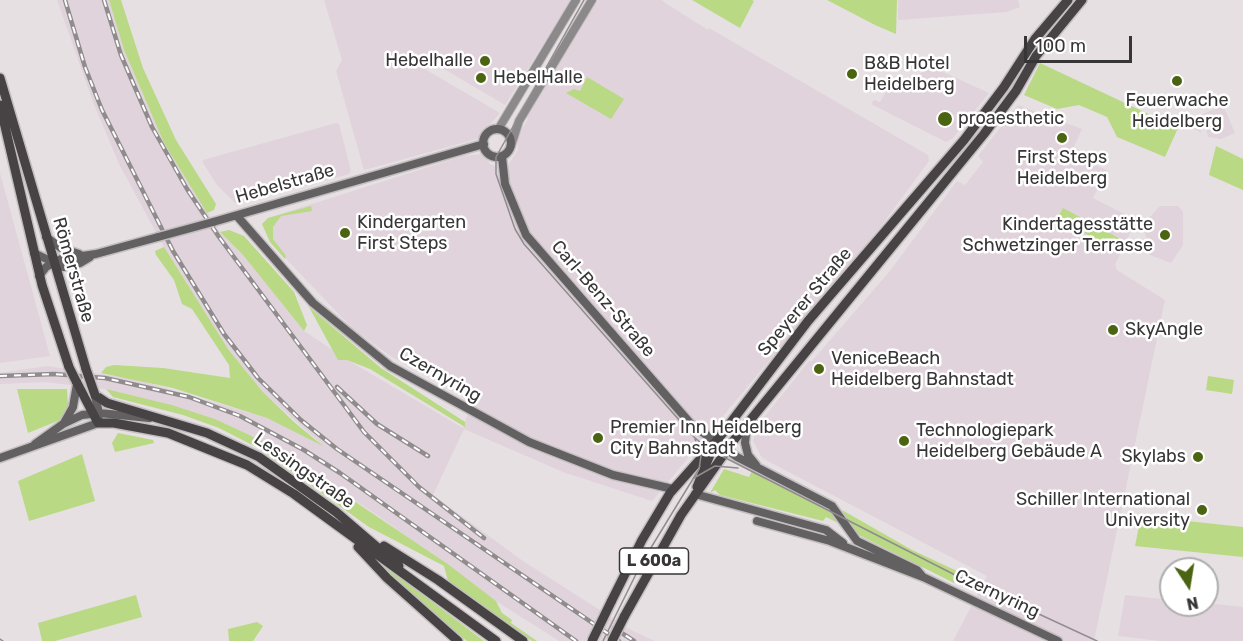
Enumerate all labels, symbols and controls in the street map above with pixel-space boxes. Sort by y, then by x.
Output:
scale bar [1027,24,1135,62]
text: 100 m [1035,35,1086,57]
place label: Hebelhalle [385,50,473,72]
place label: B&B Hotel Heidelberg [864,53,955,96]
marker: Hebelhalle [478,54,492,68]
place label: HebelHalle [493,67,583,89]
marker: B&B Hotel Heidelberg [845,67,859,81]
marker: HebelHalle [474,71,488,85]
marker: Feuerwache Heidelberg [1170,74,1184,88]
place label: Feuerwache Heidelberg [1125,90,1229,132]
place label: proaesthetic [958,108,1064,130]
marker: proaesthetic [936,110,954,128]
marker: First Steps Heidelberg [1055,131,1069,145]
place label: First Steps Heidelberg [1017,147,1107,190]
street label: Hebelstraße [233,160,337,208]
place label: Kindergarten First Steps [357,212,466,254]
place label: Kindertagesstätte Schwetzinger Terrasse [963,214,1153,256]
street label: Römerstraße [48,215,98,325]
marker: Kindergarten First Steps [338,226,352,240]
marker: Kindertagesstätte Schwetzinger Terrasse [1158,228,1172,242]
street label: Carl-Benz-Straße [547,236,659,362]
street label: Speyerer Straße [753,243,857,361]
place label: SkyAngle [1125,319,1203,341]
marker: SkyAngle [1106,323,1120,337]
street label: Czernyring [395,343,485,407]
place label: VeniceBeach Heidelberg Bahnstadt [831,348,1014,391]
marker: VeniceBeach Heidelberg Bahnstadt [812,362,826,376]
place label: Premier Inn Heidelberg City Bahnstadt [610,417,802,460]
place label: Technologiepark Heidelberg Gebäude A [916,420,1102,462]
street label: Lessingstraße [250,428,358,514]
marker: Premier Inn Heidelberg City Bahnstadt [591,431,605,445]
marker: Technologiepark Heidelberg Gebäude A [897,434,911,448]
place label: Skylabs [1121,446,1186,468]
marker: Skylabs [1191,450,1205,464]
place label: Schiller International University [1016,489,1190,532]
marker: Schiller International University [1195,503,1209,517]
road number: L 600a [620,548,688,574]
north arrow [1159,557,1219,617]
street label: Czernyring [951,565,1043,623]
text: N [1185,593,1200,614]

